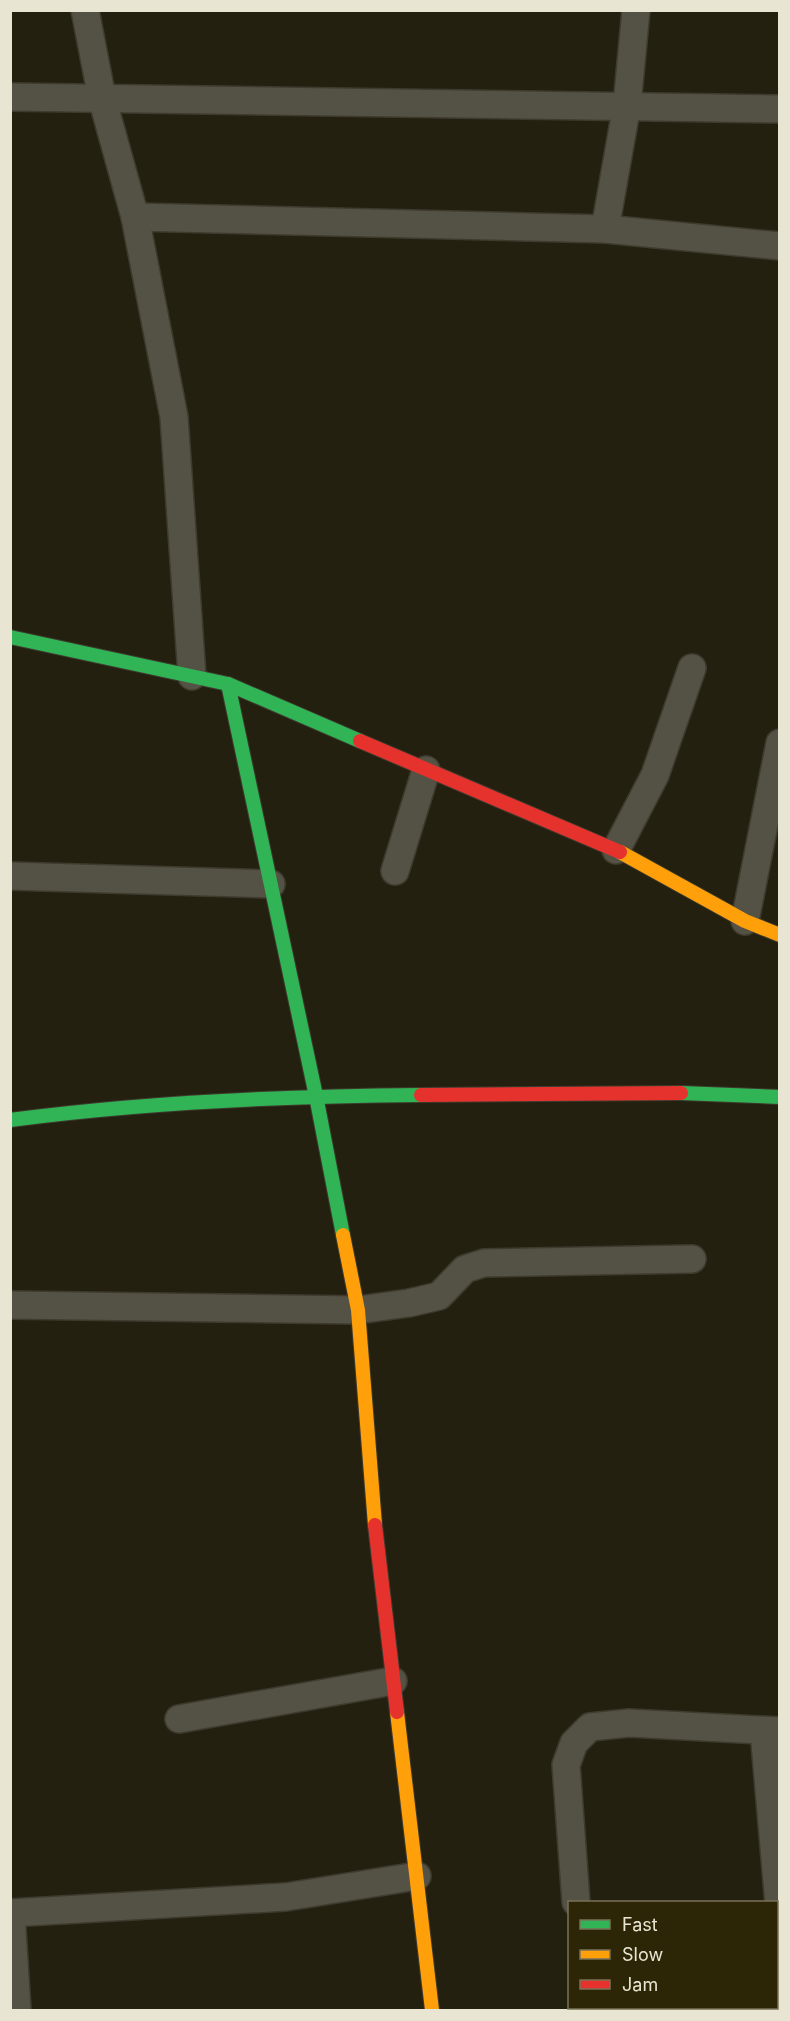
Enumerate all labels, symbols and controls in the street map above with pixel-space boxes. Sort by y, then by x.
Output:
legend [568,1901,778,2009]
text: Fast [622,1914,658,1935]
text: Slow [622,1944,663,1965]
text: Jam [622,1974,658,1995]

